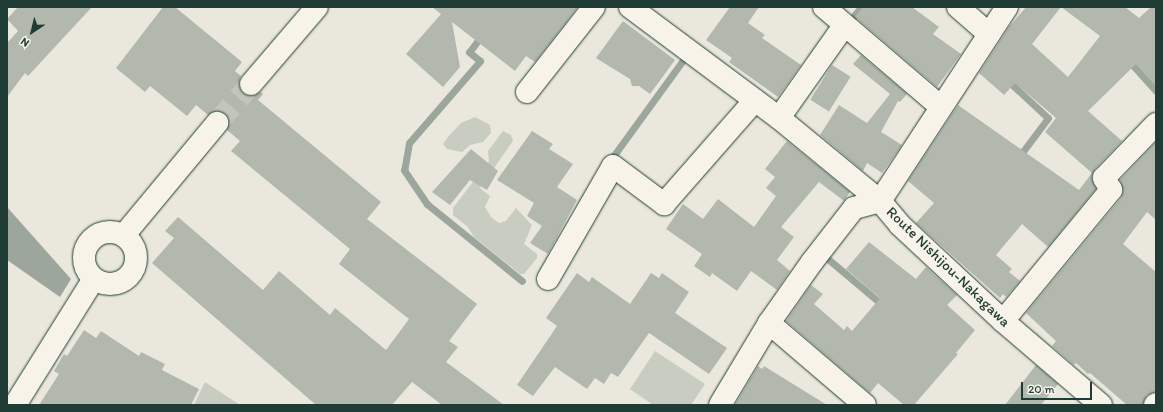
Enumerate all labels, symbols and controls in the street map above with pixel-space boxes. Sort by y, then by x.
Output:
north arrow [12,12,52,52]
text: N [18,35,32,50]
street label: Route Nishijou-Nakagawa [882,203,1014,331]
scale bar [1023,374,1094,400]
text: 20 m [1028,382,1055,396]

